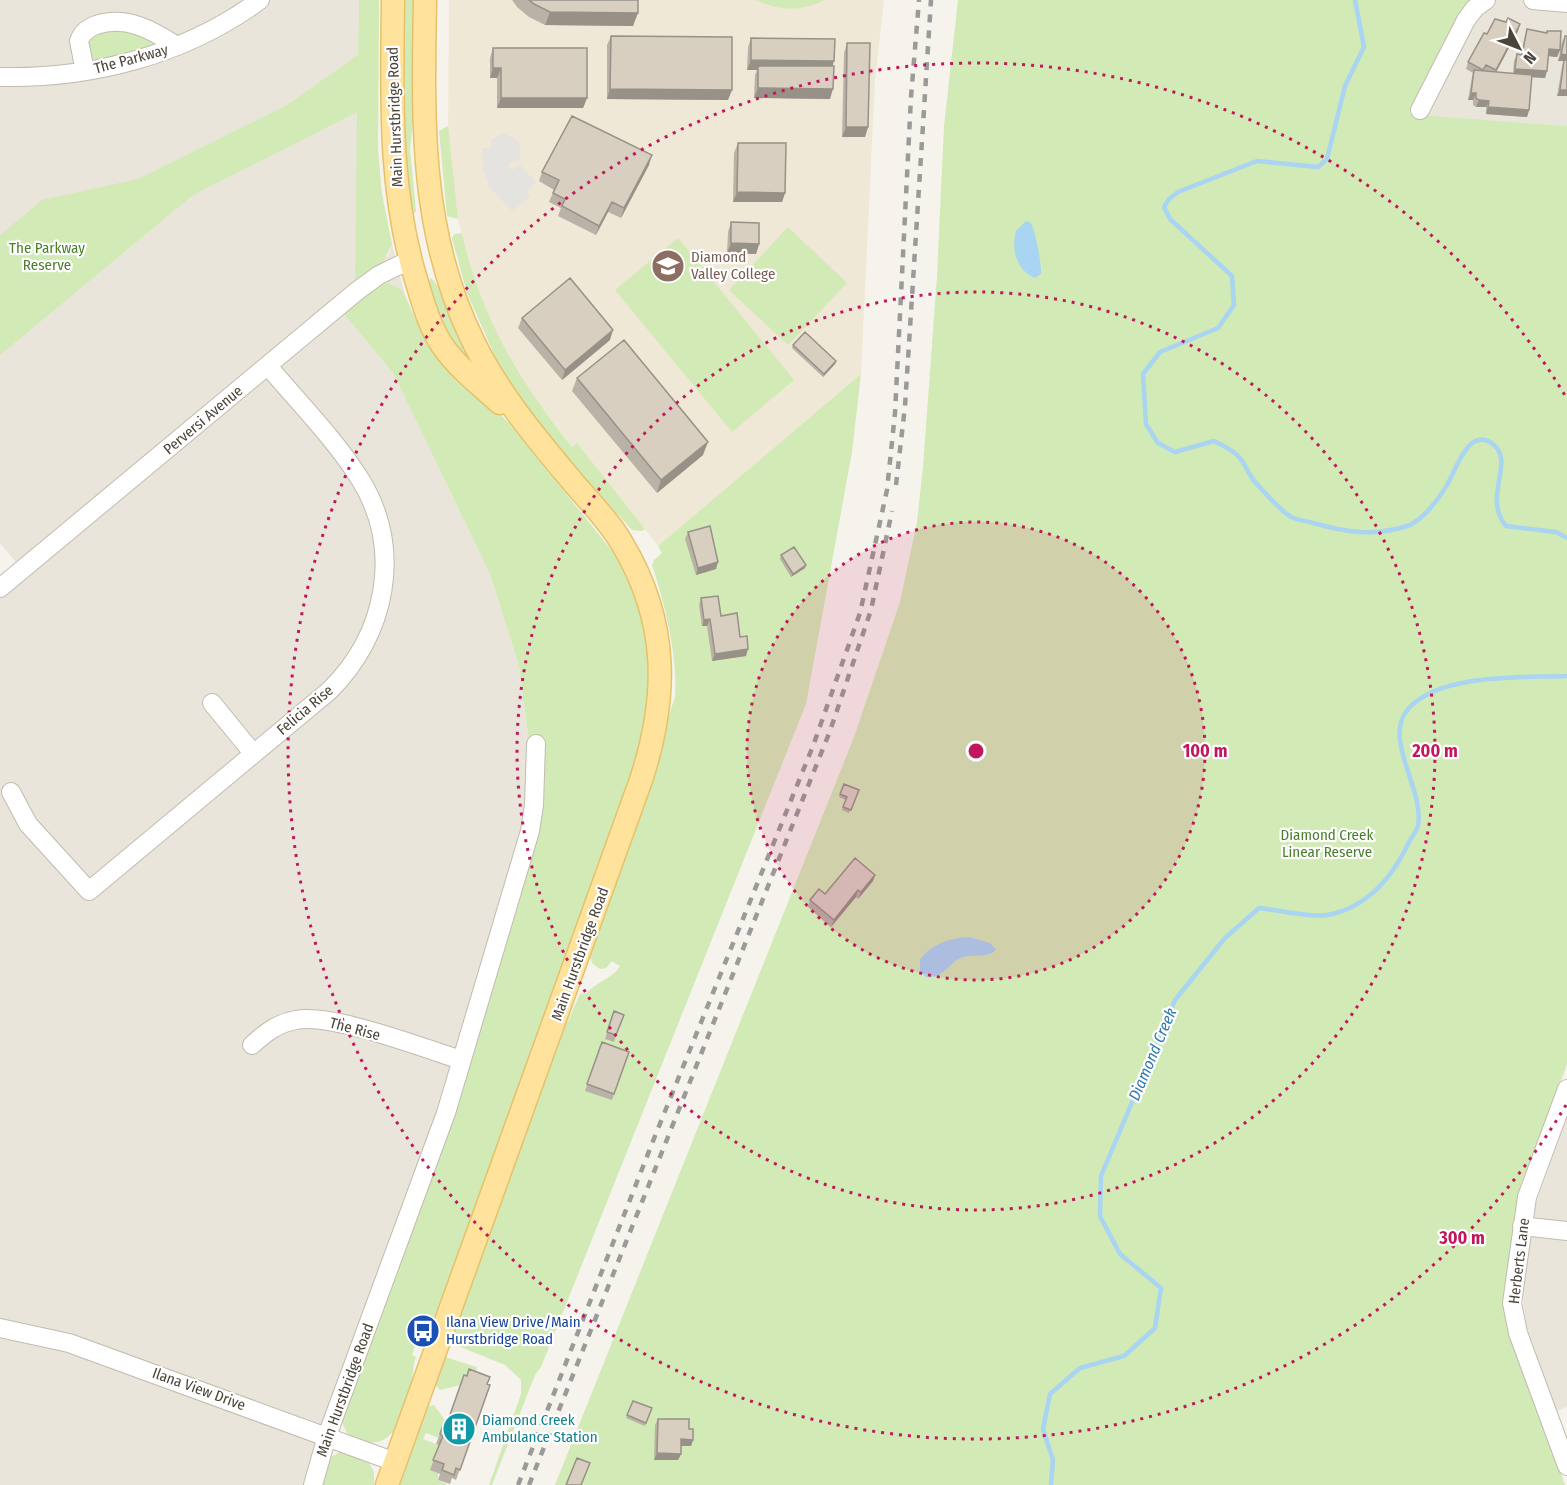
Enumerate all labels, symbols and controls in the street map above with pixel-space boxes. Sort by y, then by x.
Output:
north arrow [1489,18,1549,78]
street label: The Parkway [92,40,170,78]
street label: Main Hurstbridge Road [384,47,406,187]
text: N [1520,48,1540,68]
park label: The Parkway Reserve [9,239,85,274]
school or university icon: Diamond Valley College [650,248,686,284]
place label: Diamond Valley College [691,248,775,283]
street label: Perversi Avenue [160,382,246,458]
street label: Felicia Rise [273,681,337,739]
text: 100 m [1183,740,1227,762]
text: 200 m [1411,740,1458,762]
centre of rings [966,741,986,761]
park label: Diamond Creek Linear Reserve [1281,826,1373,861]
street label: Main Hurstbridge Road [548,885,612,1023]
water label: Diamond Creek [1124,1005,1181,1103]
street label: The Rise [328,1014,382,1044]
street label: Herberts Lane [1505,1217,1533,1305]
text: 300 m [1438,1227,1485,1249]
bus stop icon: Ilana View Drive/Main Hurstbridge Road [405,1313,441,1349]
place label: Ilana View Drive/Main Hurstbridge Road [446,1313,581,1348]
street label: Main Hurstbridge Road [313,1321,377,1459]
street label: Ilana View Drive [150,1364,248,1414]
building icon: Diamond Creek Ambulance Station [441,1411,477,1447]
place label: Diamond Creek Ambulance Station [482,1411,598,1446]

